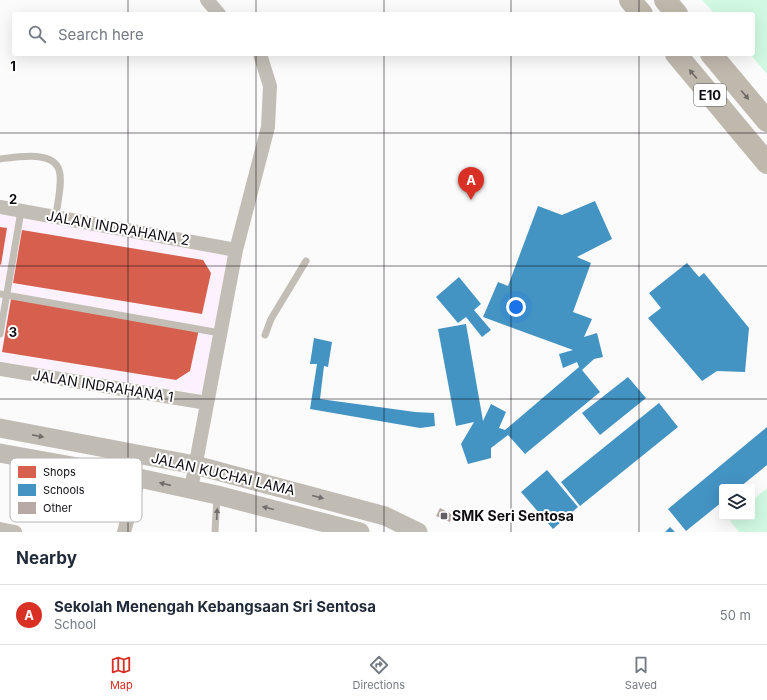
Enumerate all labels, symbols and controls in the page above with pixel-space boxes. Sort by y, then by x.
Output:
search box [12,12,755,56]
icon: search [26,23,48,45]
text: Search here [58,25,144,44]
text: 1 [10,58,16,74]
one-way arrow [688,69,697,79]
road number: E10 [694,84,726,106]
one-way arrow [740,89,749,100]
pin: A [458,167,484,200]
text: 2 [9,191,17,207]
street label: JALAN INDRAHANA 2 [45,207,191,248]
your location [506,297,526,317]
text: 3 [9,324,17,340]
street label: JALAN INDRAHANA 1 [31,366,175,405]
one-way arrow [32,433,44,439]
street label: JALAN KUCHAI LAMA [150,449,297,498]
legend [10,458,142,522]
text: Shops [43,465,76,479]
one-way arrow [159,480,171,486]
text: Schools [43,483,85,497]
map controls [719,484,755,520]
button: layers [719,484,755,520]
one-way arrow [312,495,324,501]
text: Other [43,501,72,515]
one-way arrow [262,505,274,511]
place label: SMK Seri Sentosa [452,507,574,524]
one-way arrow [213,508,220,520]
marker: SMK Seri Sentosa [439,511,449,521]
text: Nearby [16,548,77,568]
text: Sekolah Menengah Kebangsaan Sri Sentosa [54,597,376,616]
text: A [24,607,34,623]
text: 50 m [720,607,751,623]
text: School [54,616,96,632]
tab: Map [110,654,133,692]
tab: Directions [353,654,405,692]
tab: Saved [625,654,657,692]

